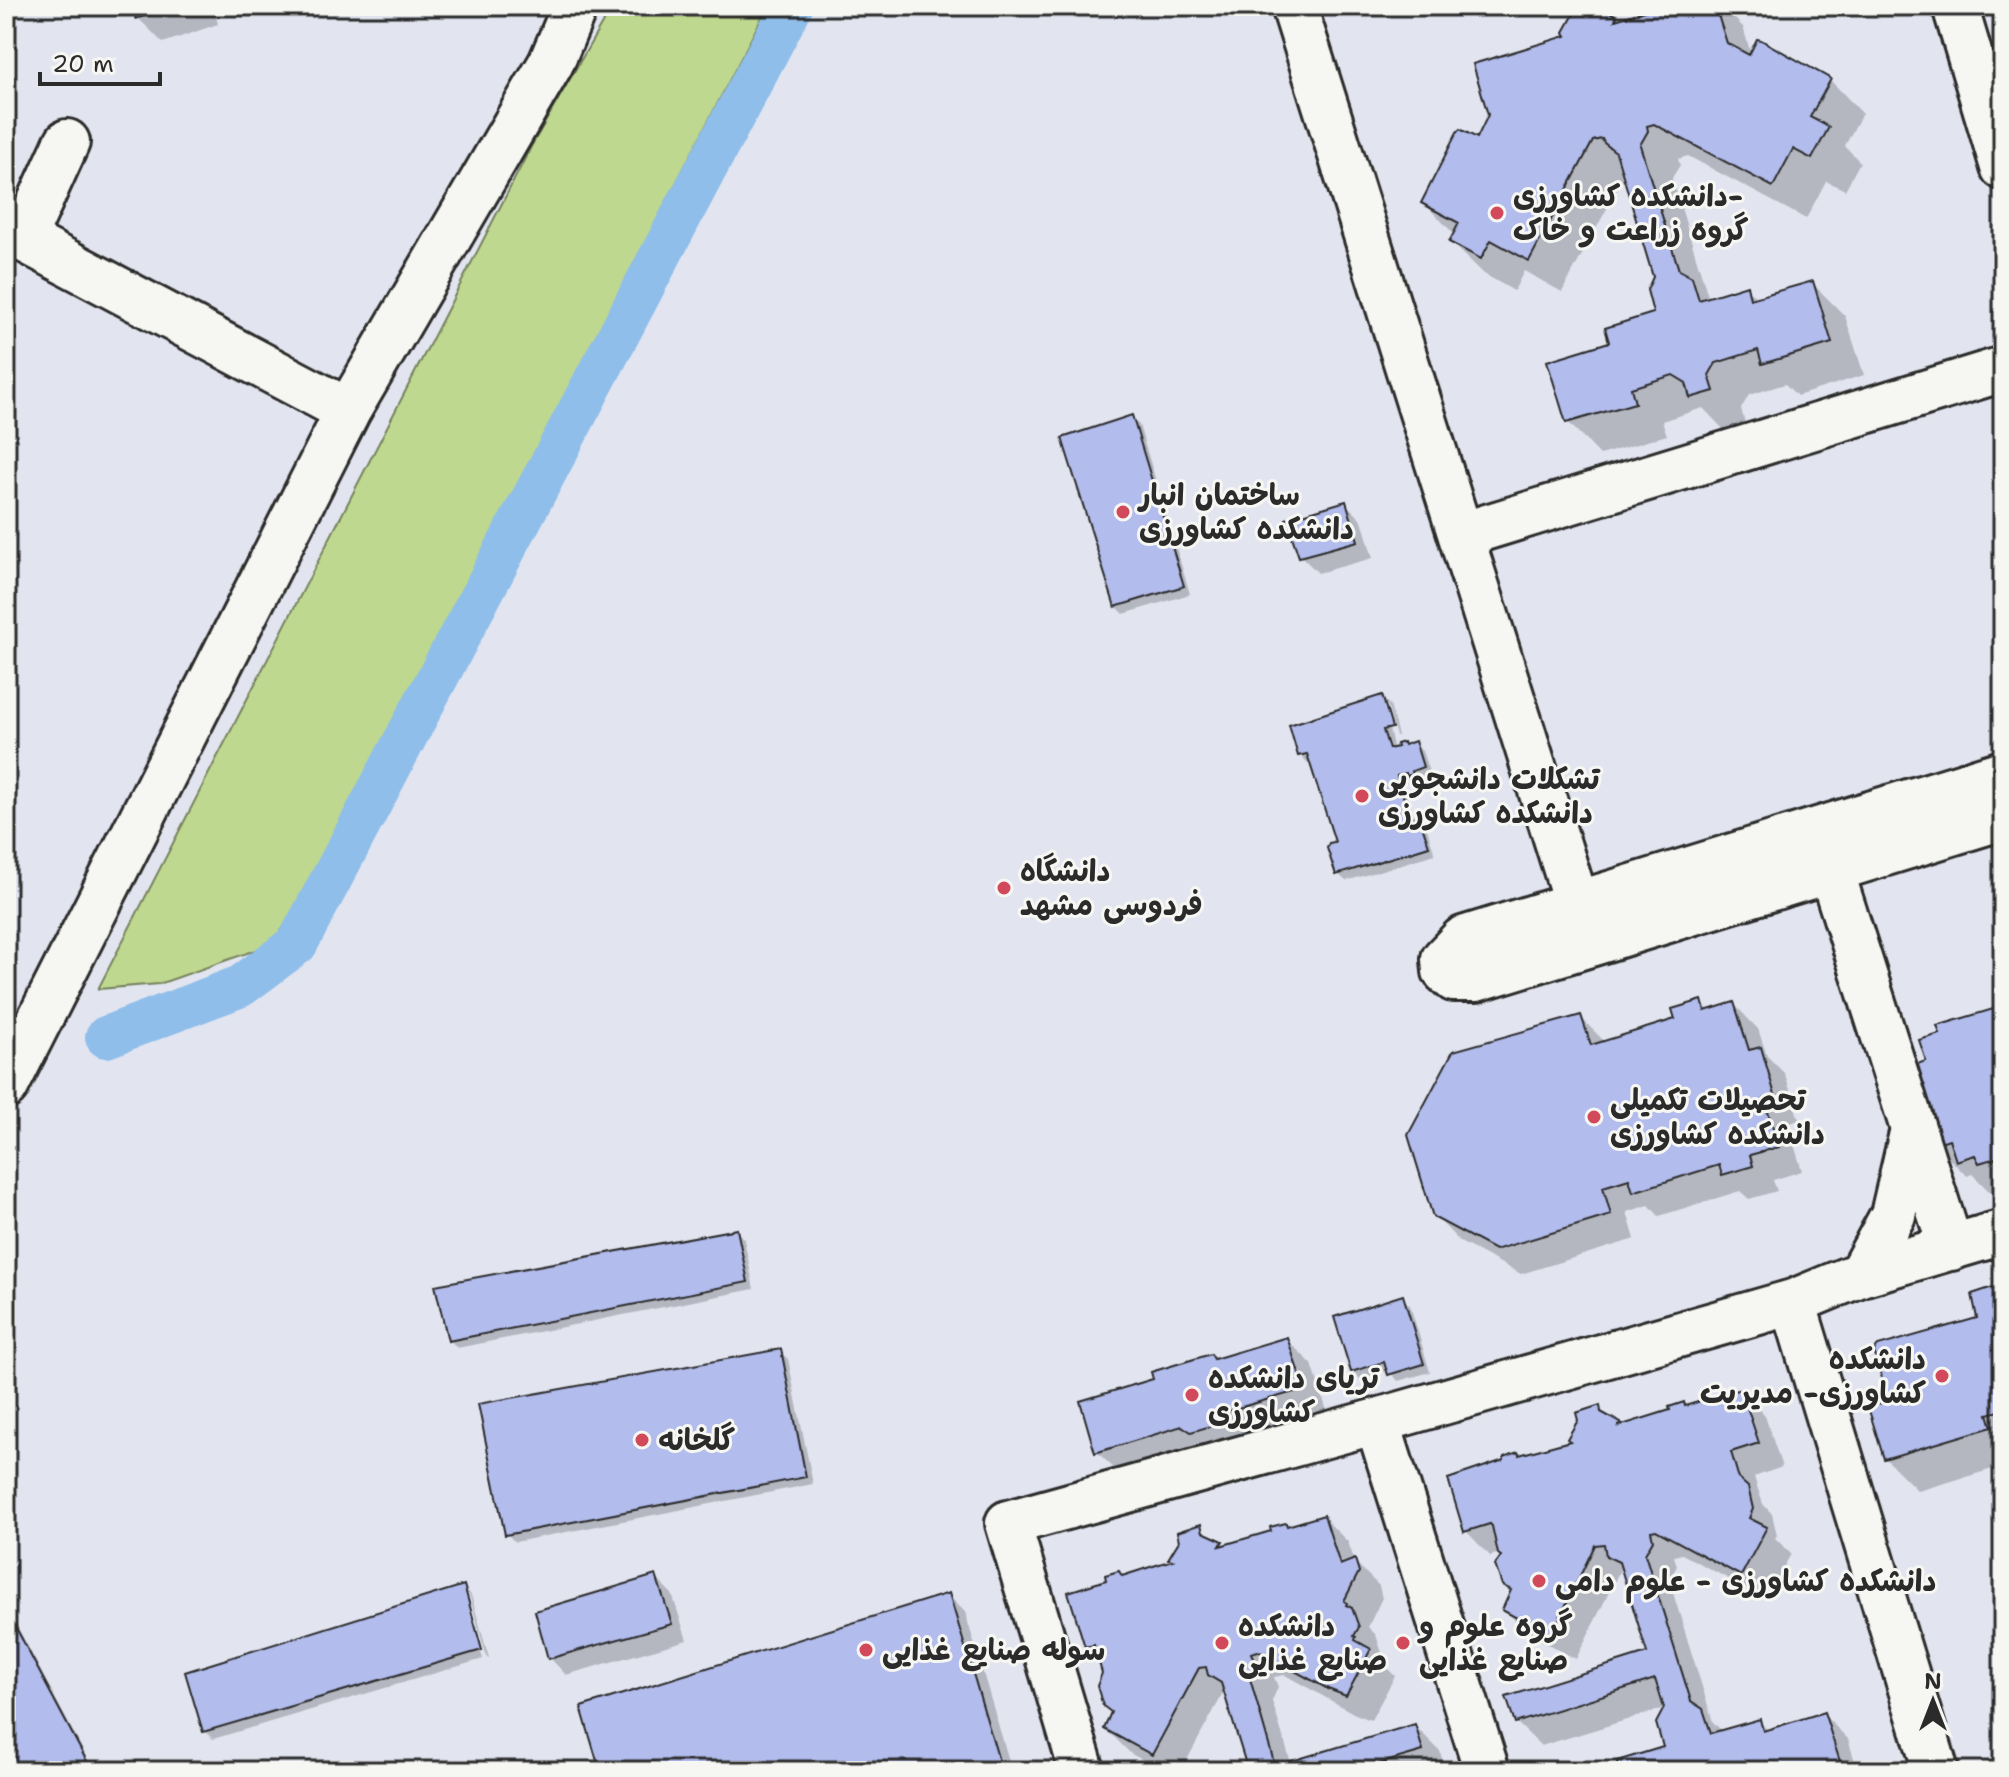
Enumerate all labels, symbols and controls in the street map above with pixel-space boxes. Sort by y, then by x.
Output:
scale bar [40,36,160,86]
text: 20 m [52,48,114,80]
place label: دانشکده کشاورزی- گروه زراعت و خاک [1513,175,1749,250]
marker: دانشکده کشاورزی- گروه زراعت و خاک [1488,204,1506,222]
place label: ساختمان انبار دانشکده کشاورزی [1137,474,1354,549]
marker: ساختمان انبار دانشکده کشاورزی [1114,503,1132,521]
place label: تشکلات دانشجویی دانشکده کشاورزی [1378,758,1601,833]
marker: تشکلات دانشجویی دانشکده کشاورزی [1353,787,1371,805]
place label: دانشگاه فردوسی مشهد [1020,850,1203,925]
marker: دانشگاه فردوسی مشهد [995,879,1013,897]
place label: تحصیلات تکمیلی دانشکده کشاورزی [1610,1079,1825,1154]
marker: تحصیلات تکمیلی دانشکده کشاورزی [1585,1108,1603,1126]
place label: دانشکده کشاورزی- مدیریت [1700,1338,1927,1413]
place label: تریای دانشکده کشاورزی [1208,1357,1380,1432]
marker: دانشکده کشاورزی- مدیریت [1933,1367,1951,1385]
marker: تریای دانشکده کشاورزی [1183,1386,1201,1404]
place label: گلخانه [658,1419,736,1460]
marker: گلخانه [633,1431,651,1449]
place label: دانشکده کشاورزی - علوم دامی [1555,1560,1936,1604]
marker: دانشکده کشاورزی - علوم دامی [1530,1572,1548,1590]
place label: دانشکده صنایع غذایی [1238,1605,1387,1682]
place label: گروه علوم و صنایع غذایی [1417,1605,1573,1682]
place label: سوله صنایع غذایی [882,1629,1105,1672]
marker: دانشکده صنایع غذایی [1213,1634,1231,1652]
marker: گروه علوم و صنایع غذایی [1394,1634,1412,1652]
marker: سوله صنایع غذایی [857,1641,875,1659]
north arrow [1893,1661,1973,1741]
text: N [1924,1667,1942,1696]

